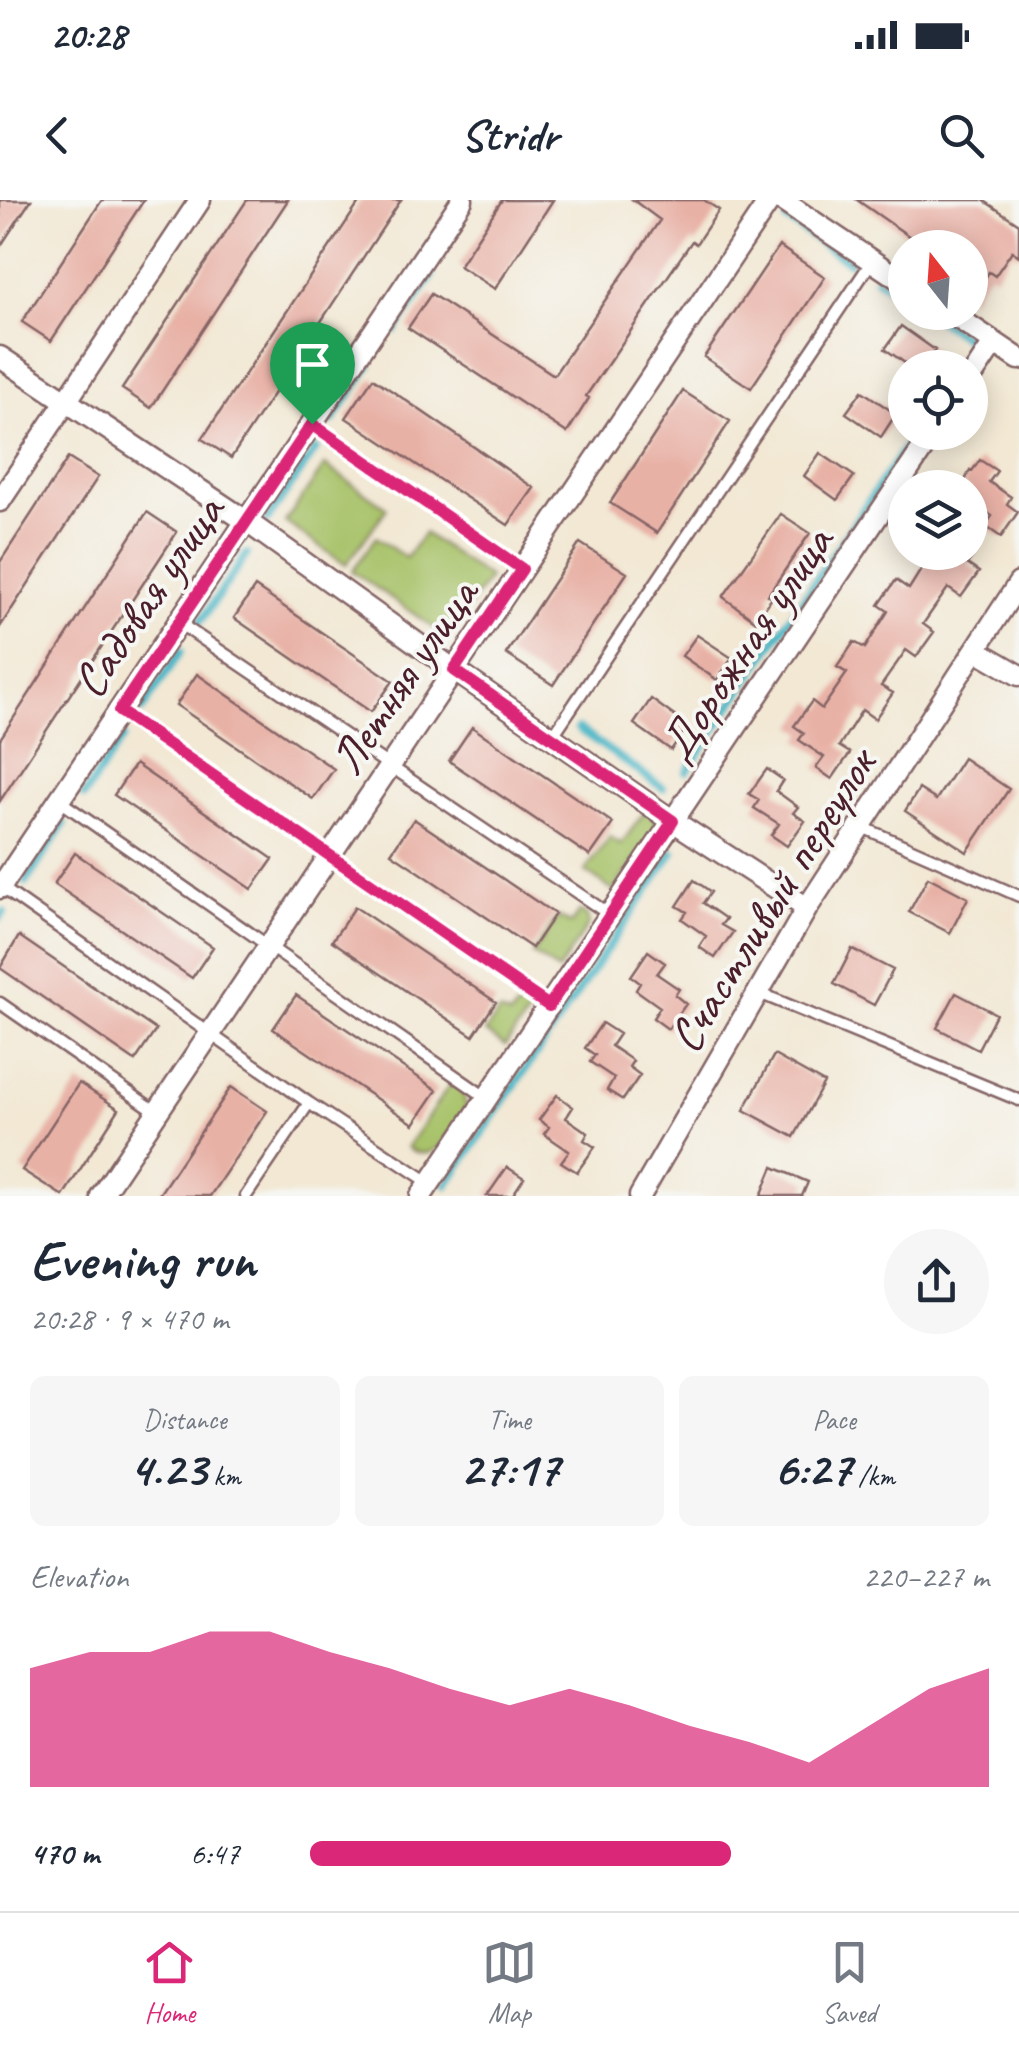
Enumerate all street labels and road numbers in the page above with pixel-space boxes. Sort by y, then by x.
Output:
street label: Садовая улица [59,482,239,709]
street label: Дорожная улица [646,513,848,772]
street label: Летняя улица [317,564,493,786]
street label: Счастливый переулок [655,734,891,1063]

